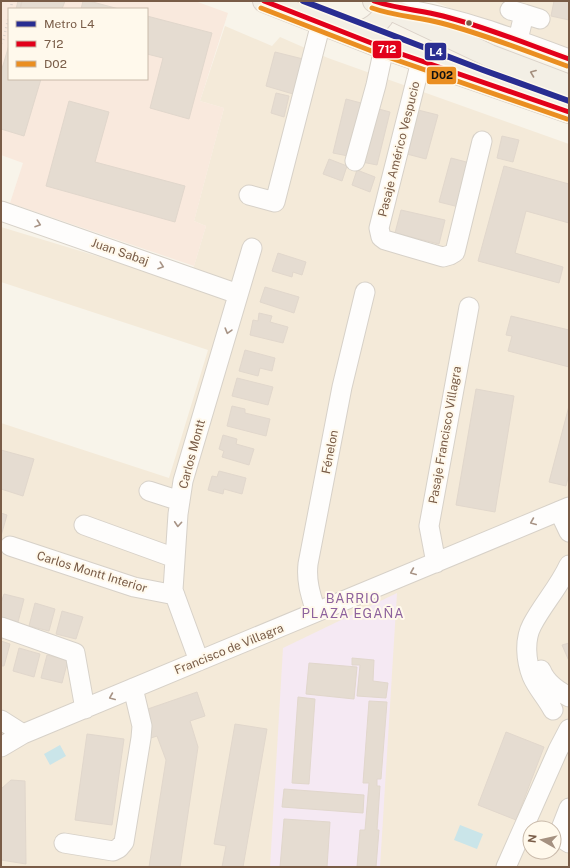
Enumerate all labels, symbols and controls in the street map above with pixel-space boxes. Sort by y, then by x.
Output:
legend [8,8,148,80]
text: Metro L4 [44,17,95,31]
unlabelled marker [464,18,474,28]
text: 712 [44,37,63,51]
line badge: 712 [372,40,402,59]
line badge: L4 [424,42,447,61]
text: 712 [378,43,396,55]
text: L4 [429,46,443,58]
text: D02 [44,57,67,71]
line badge: D02 [426,66,457,85]
text: D02 [431,69,453,81]
one-way arrow [529,69,536,77]
street label: Pasaje Américo Vespucio [375,79,423,218]
one-way arrow [34,219,41,227]
street label: Juan Sabaj [90,236,150,268]
one-way arrow [157,262,164,270]
one-way arrow [224,328,232,335]
street label: Pasaje Francisco Villagra [426,365,464,505]
street label: Carlos Montt [176,417,208,490]
street label: Fénelon [319,429,341,475]
one-way arrow [530,517,538,525]
one-way arrow [173,521,182,528]
street label: Carlos Montt Interior [35,549,149,596]
one-way arrow [410,568,417,576]
district label: BARRIO PLAZA EGAÑA [302,591,404,621]
street label: Francisco de Villagra [172,621,286,677]
one-way arrow [109,693,116,701]
north arrow [522,820,562,860]
text: N [526,834,539,844]

